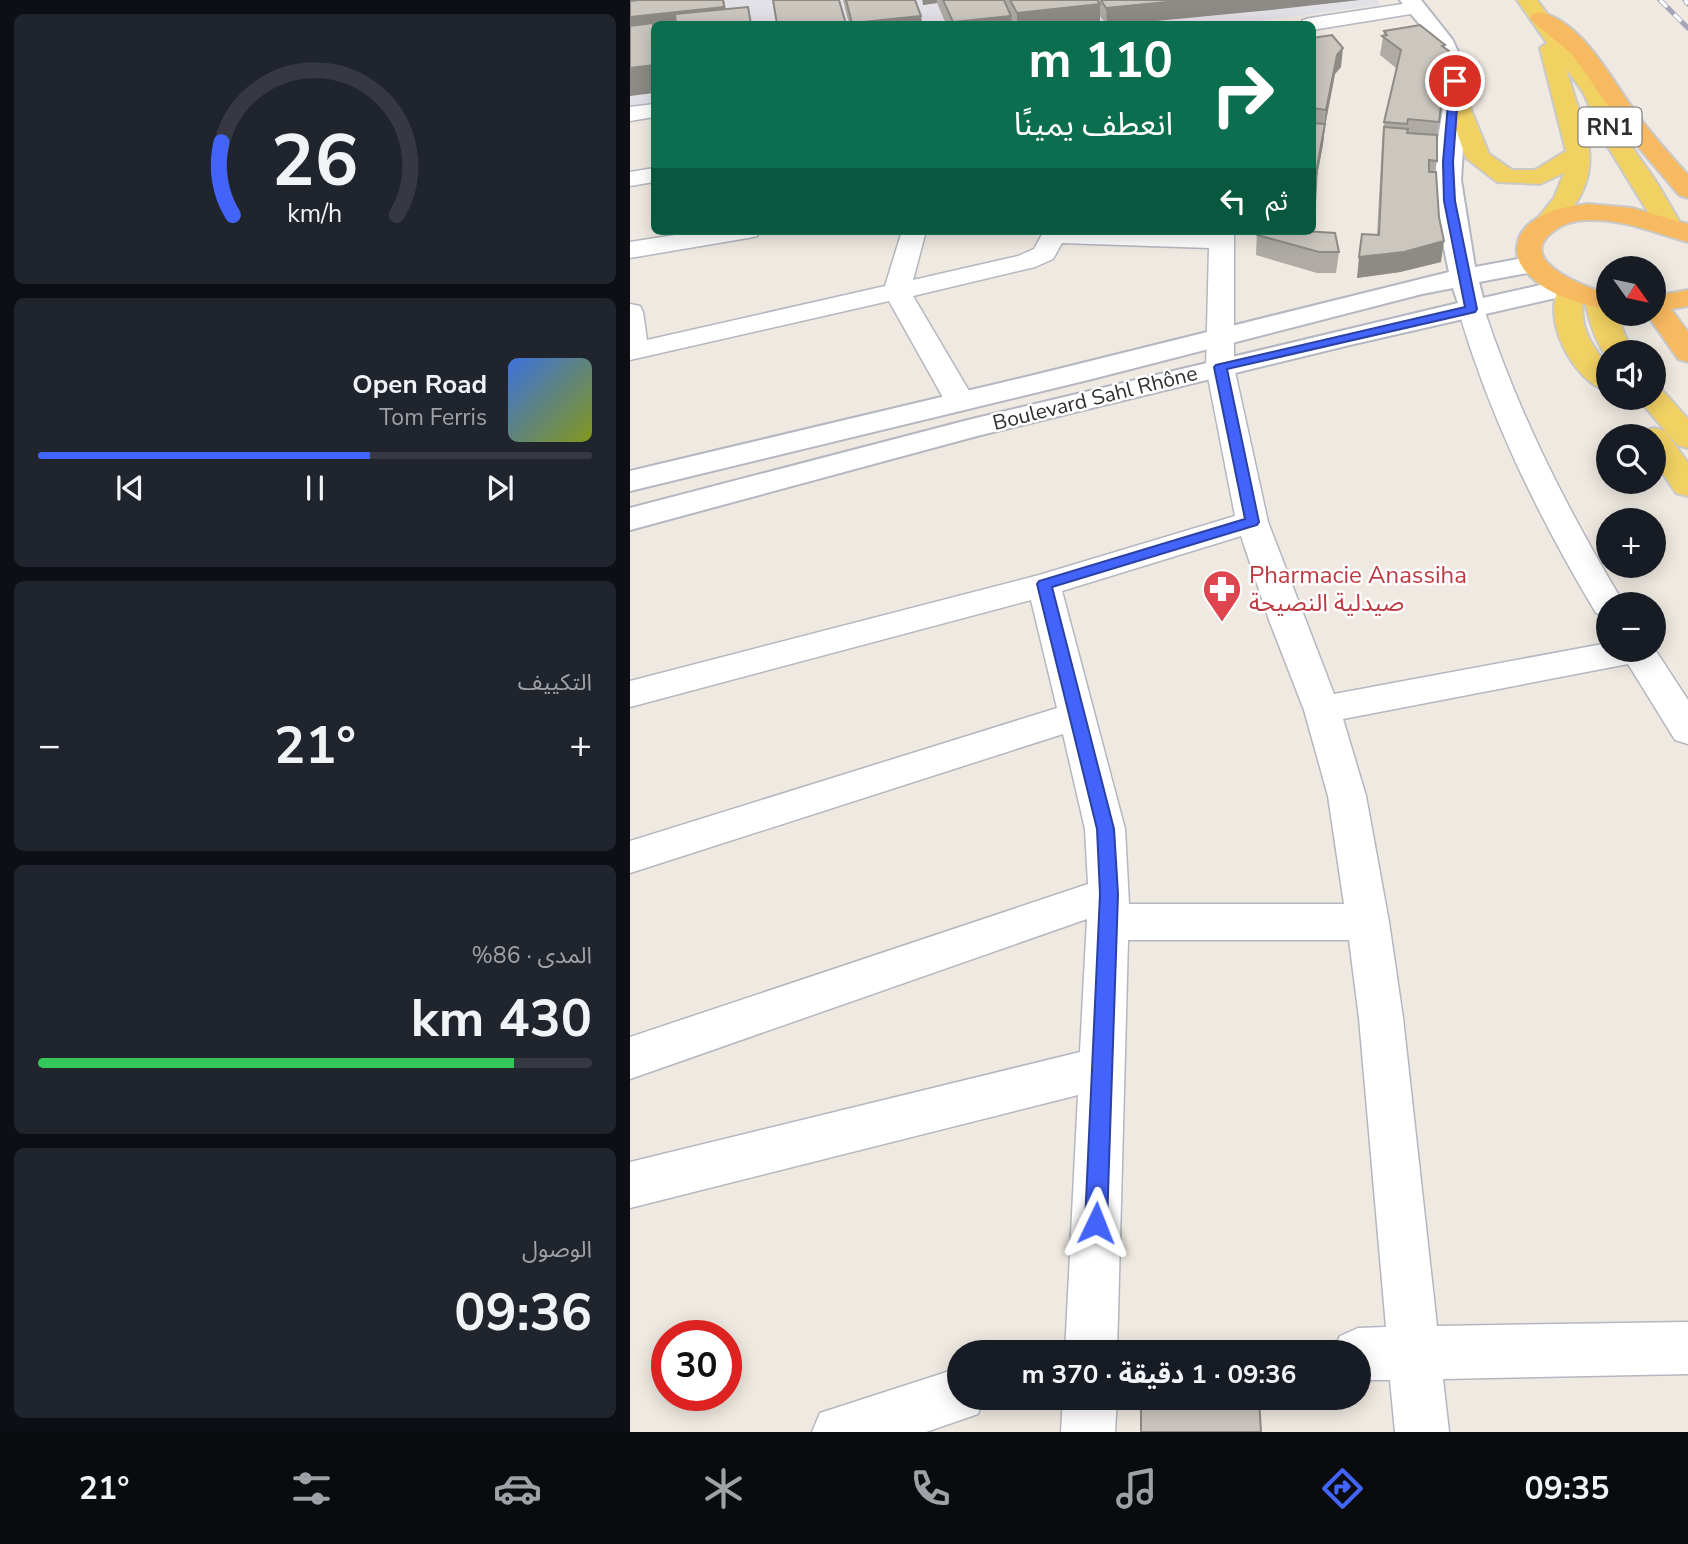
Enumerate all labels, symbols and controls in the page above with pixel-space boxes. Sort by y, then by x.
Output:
text: 110 m [1029,27,1173,94]
icon: right [1197,49,1288,140]
pin [1425,51,1485,111]
icon: arrive [1436,62,1474,100]
text: انعطف يمينًا [1014,103,1173,146]
road number: RN1 [1578,108,1642,146]
text: 26 [271,111,359,211]
icon: left [1214,182,1252,220]
text: ثم [1266,184,1288,219]
text: km/h [287,197,343,231]
north arrow [1596,256,1666,326]
map controls [1596,256,1666,662]
button: sound [1596,340,1666,410]
street label: Boulevard Sahl Rhône [990,359,1200,437]
text: Open Road [352,367,487,402]
text: Tom Ferris [379,402,487,433]
button: search [1596,424,1666,494]
icon: previous [111,469,149,507]
icon: pause [296,469,334,507]
icon: next [481,469,519,507]
button: + [1596,508,1666,578]
place label: Pharmacie Anassiha صيدلية النصيحة [1249,559,1467,619]
pharmacy icon: Pharmacie Anassiha صيدلية النصيحة [1201,568,1243,623]
button: − [1596,592,1666,662]
text: التكييف [518,667,592,698]
text: 21° [274,710,356,781]
text: − [38,720,61,771]
text: + [569,720,592,771]
text: المدى · 86% [471,940,592,971]
text: 430 km [411,983,592,1054]
position arrow [1059,1186,1133,1260]
text: الوصول [522,1234,592,1265]
text: 09:36 [454,1277,592,1348]
speed limit sign: 30 [651,1320,742,1411]
text: 09:36 · 1 دقيقة · 370 m [1022,1357,1296,1392]
icon: filters [287,1464,336,1513]
icon: car [493,1464,542,1513]
icon: climate [699,1464,748,1513]
icon: phone [906,1464,955,1513]
icon: music [1112,1464,1161,1513]
icon: directions [1318,1464,1367,1513]
text: 21° [79,1467,129,1510]
text: 09:35 [1525,1467,1609,1510]

